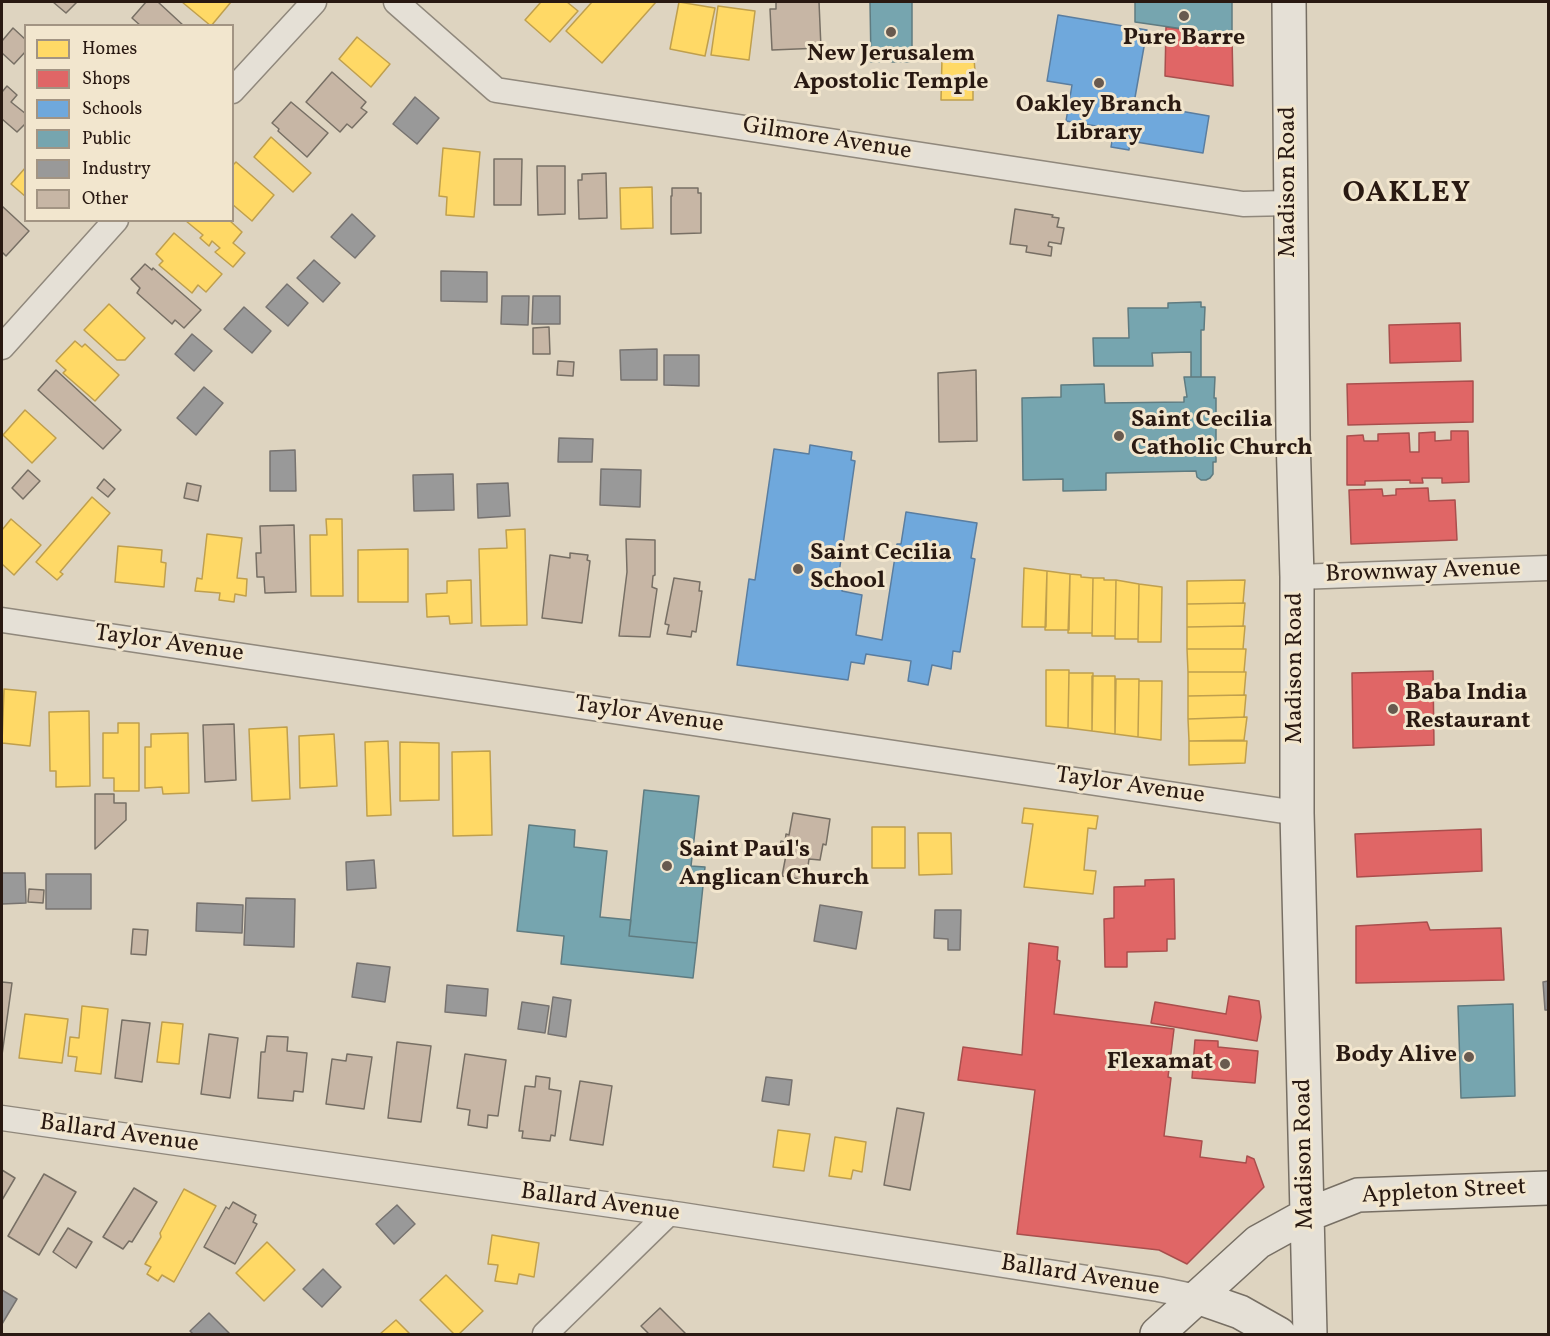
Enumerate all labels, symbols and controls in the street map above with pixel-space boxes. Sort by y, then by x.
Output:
marker: Pure Barre [1177,9,1191,23]
legend [24,24,234,222]
marker: New Jerusalem Apostolic Temple [884,25,898,39]
place label: Pure Barre [1123,26,1245,54]
text: Homes [82,37,137,62]
place label: New Jerusalem Apostolic Temple [793,42,989,98]
text: Shops [82,67,130,92]
marker: Oakley Branch Library [1092,76,1106,90]
place label: Oakley Branch Library [1016,93,1182,149]
text: Schools [82,97,142,122]
street label: Madison Road [1276,106,1304,258]
street label: Gilmore Avenue [740,112,914,168]
text: Public [82,127,131,152]
text: Industry [82,157,151,182]
district label: OAKLEY [1342,177,1472,213]
text: Other [82,187,128,212]
place label: Saint Cecilia Catholic Church [1131,408,1313,464]
marker: Saint Cecilia Catholic Church [1112,429,1126,443]
place label: Saint Cecilia School [810,541,952,597]
street label: Brownway Avenue [1325,555,1521,591]
marker: Saint Cecilia School [791,562,805,576]
street label: Madison Road [1283,592,1311,744]
street label: Taylor Avenue [93,620,245,670]
place label: Baba India Restaurant [1405,681,1530,737]
street label: Taylor Avenue [573,691,725,741]
marker: Baba India Restaurant [1386,702,1400,716]
street label: Taylor Avenue [1054,762,1206,812]
place label: Saint Paul's Anglican Church [679,838,869,894]
marker: Saint Paul's Anglican Church [660,859,674,873]
place label: Body Alive [1335,1043,1457,1071]
place label: Flexamat [1107,1050,1213,1078]
marker: Body Alive [1462,1050,1476,1064]
marker: Flexamat [1218,1057,1232,1071]
street label: Madison Road [1290,1078,1322,1230]
street label: Ballard Avenue [38,1110,200,1160]
street label: Appleton Street [1361,1174,1527,1212]
street label: Ballard Avenue [519,1179,681,1229]
street label: Ballard Avenue [999,1250,1161,1304]

